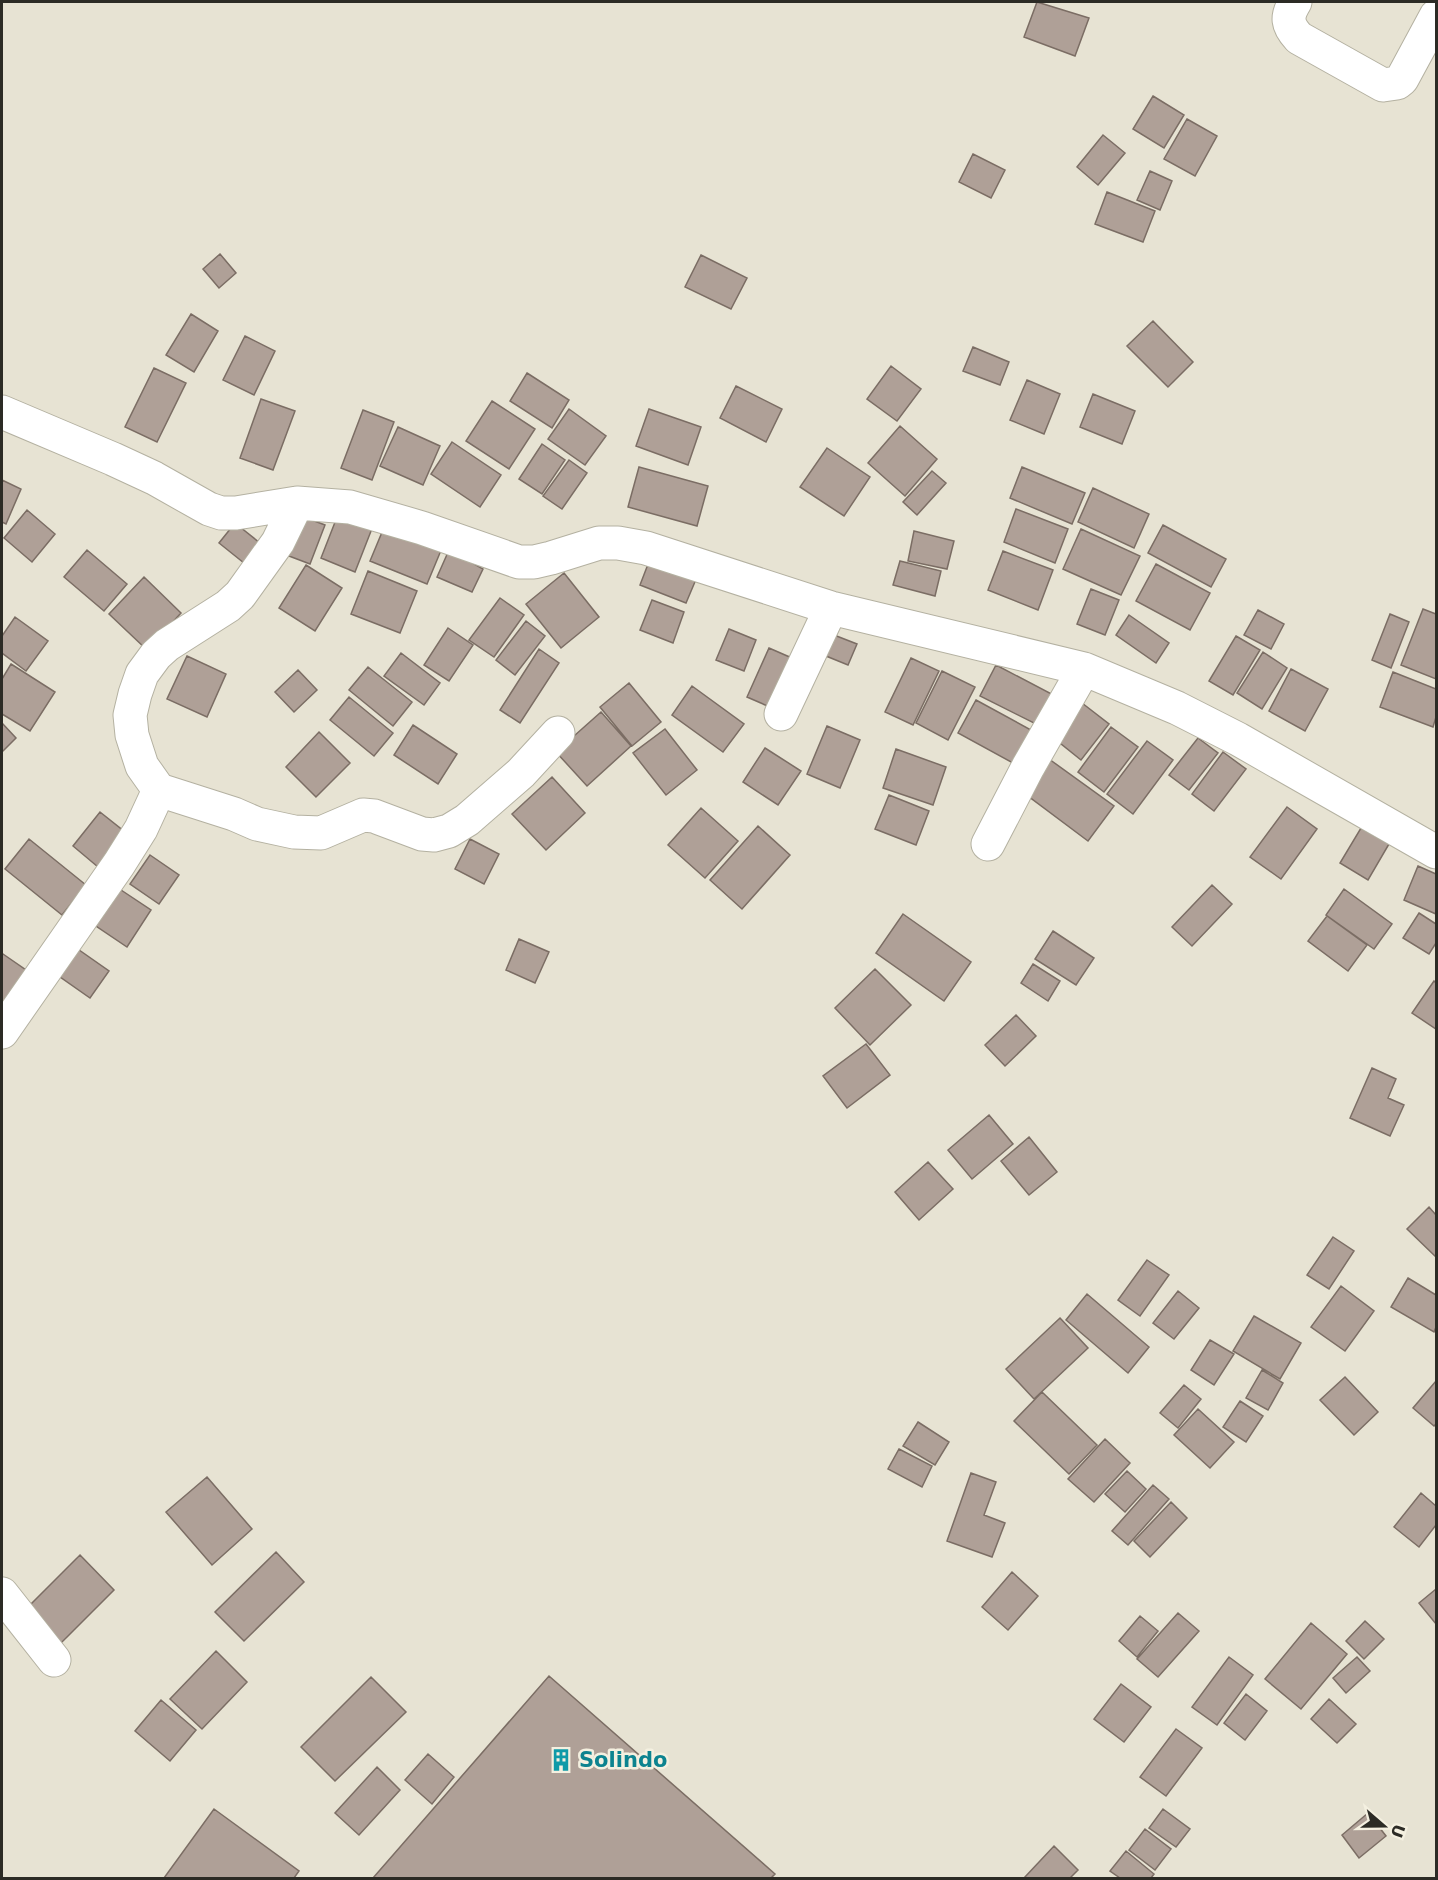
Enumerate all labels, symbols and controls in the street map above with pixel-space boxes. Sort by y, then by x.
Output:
building icon: Solindo [548,1747,574,1773]
place label: Solindo [579,1748,667,1772]
north arrow [1354,1796,1414,1856]
text: U [1386,1822,1409,1840]

